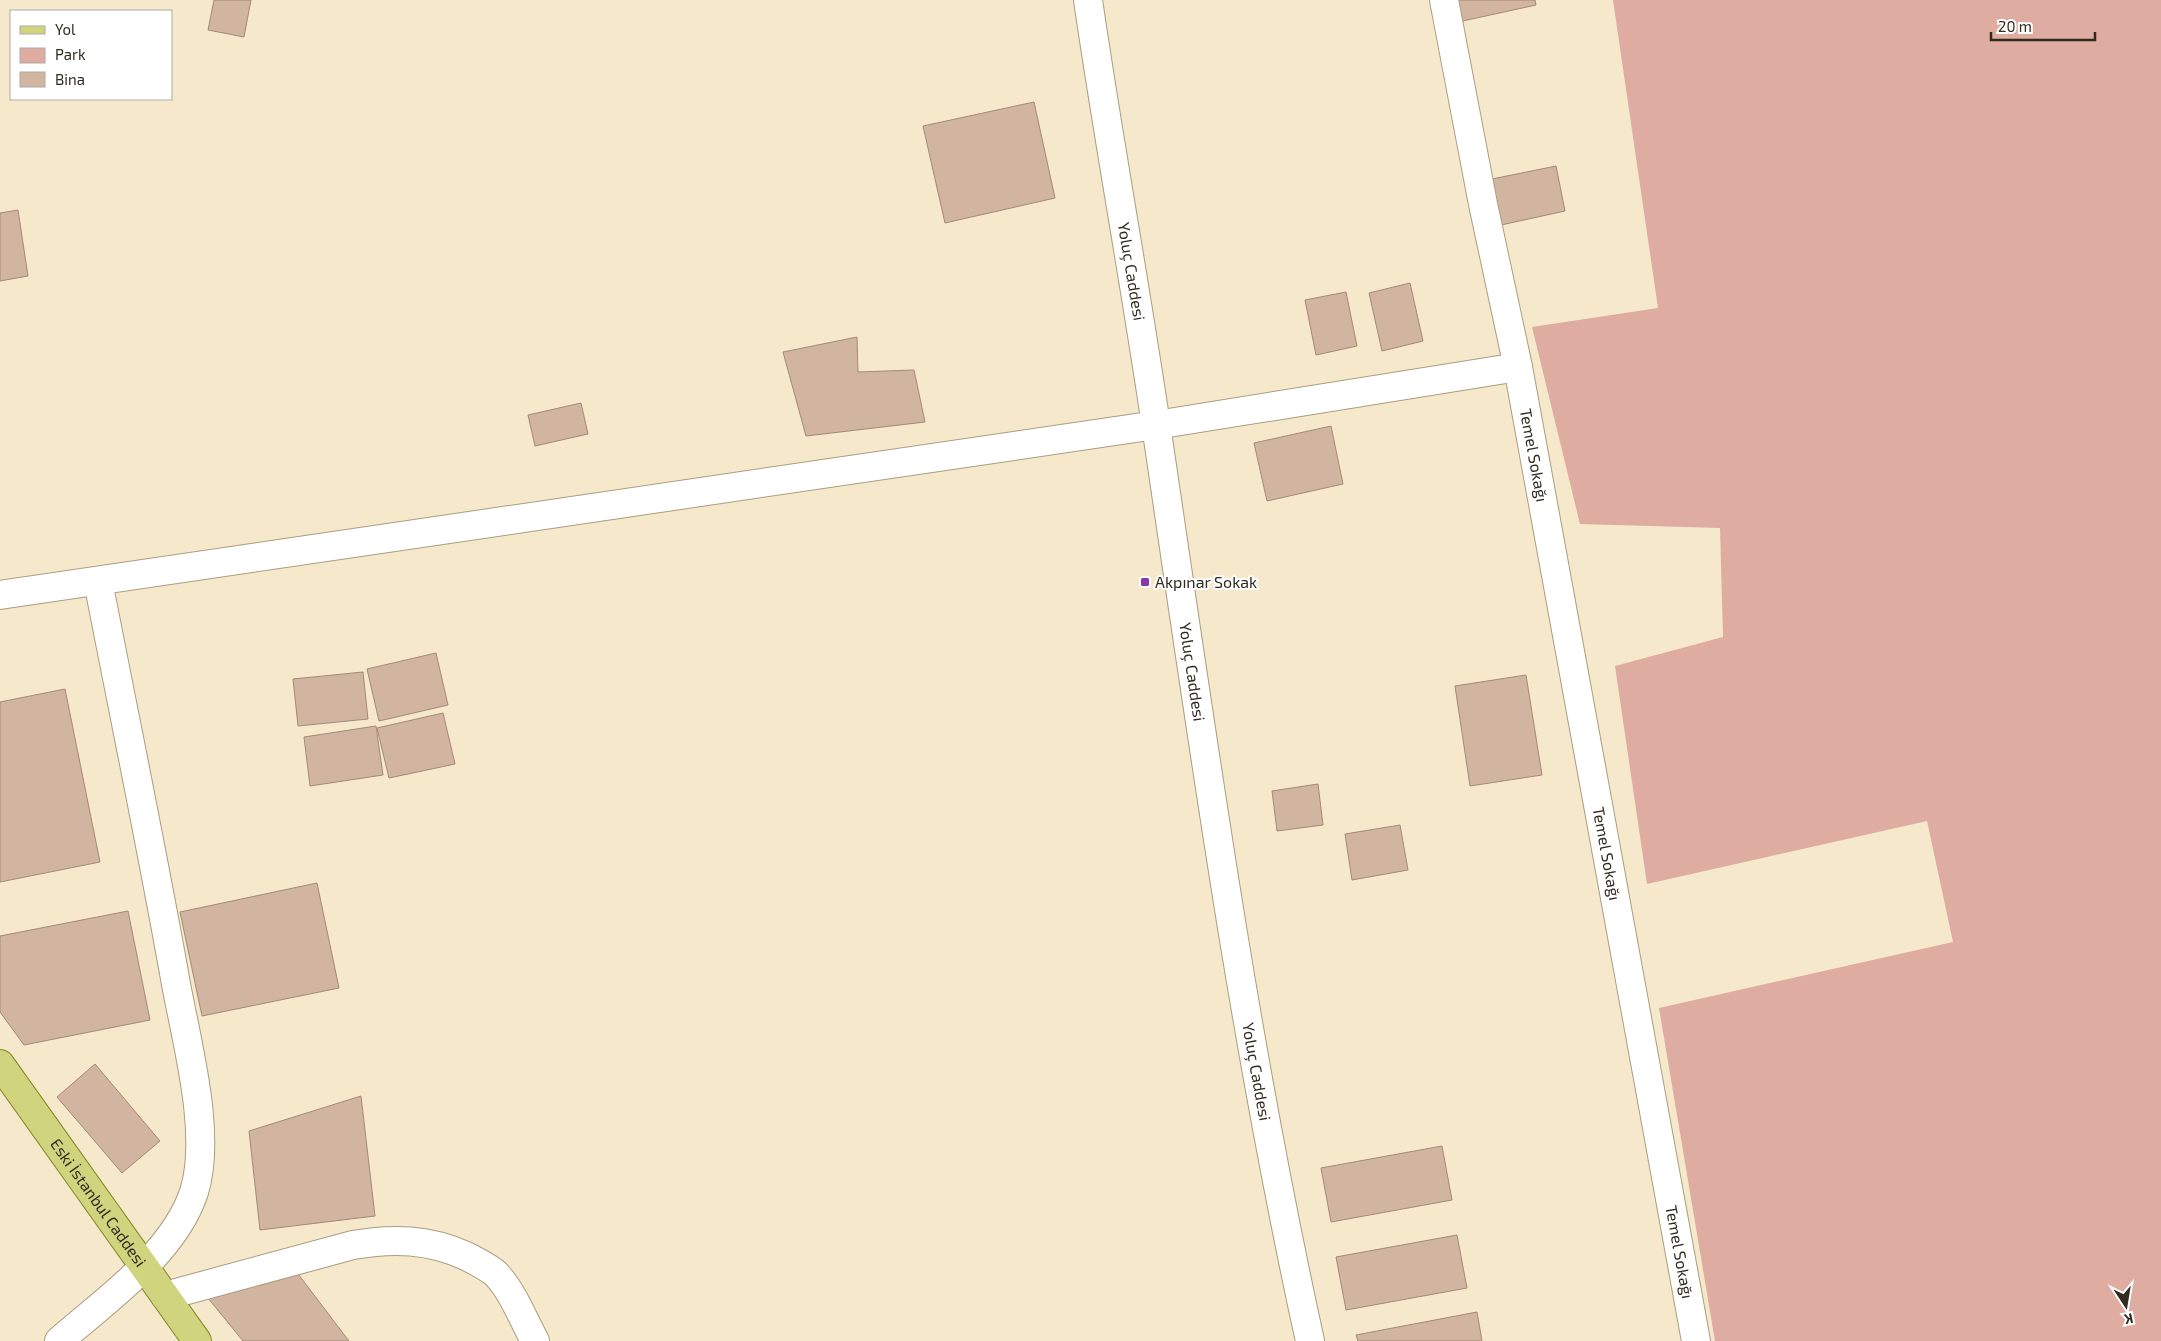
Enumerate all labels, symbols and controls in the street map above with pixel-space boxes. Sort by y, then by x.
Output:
legend [10,10,172,100]
scale bar [1991,10,2095,42]
text: 20 m [1998,17,2032,35]
text: Yol [55,20,76,38]
text: Park [55,45,86,63]
text: Bina [55,70,85,88]
street label: Yoluç Caddesi [1115,221,1150,322]
street label: Temel Sokağı [1517,407,1552,503]
place label: Akpınar Sokak [1155,572,1257,591]
marker: Akpınar Sokak [1139,576,1151,588]
street label: Yoluç Caddesi [1176,621,1210,722]
street label: Temel Sokağı [1590,805,1625,902]
street label: Yoluç Caddesi [1239,1021,1275,1122]
street label: Eski İstanbul Caddesi [47,1135,151,1270]
street label: Temel Sokağı [1662,1204,1698,1300]
north arrow [2101,1281,2151,1331]
text: K [2123,1310,2135,1328]

